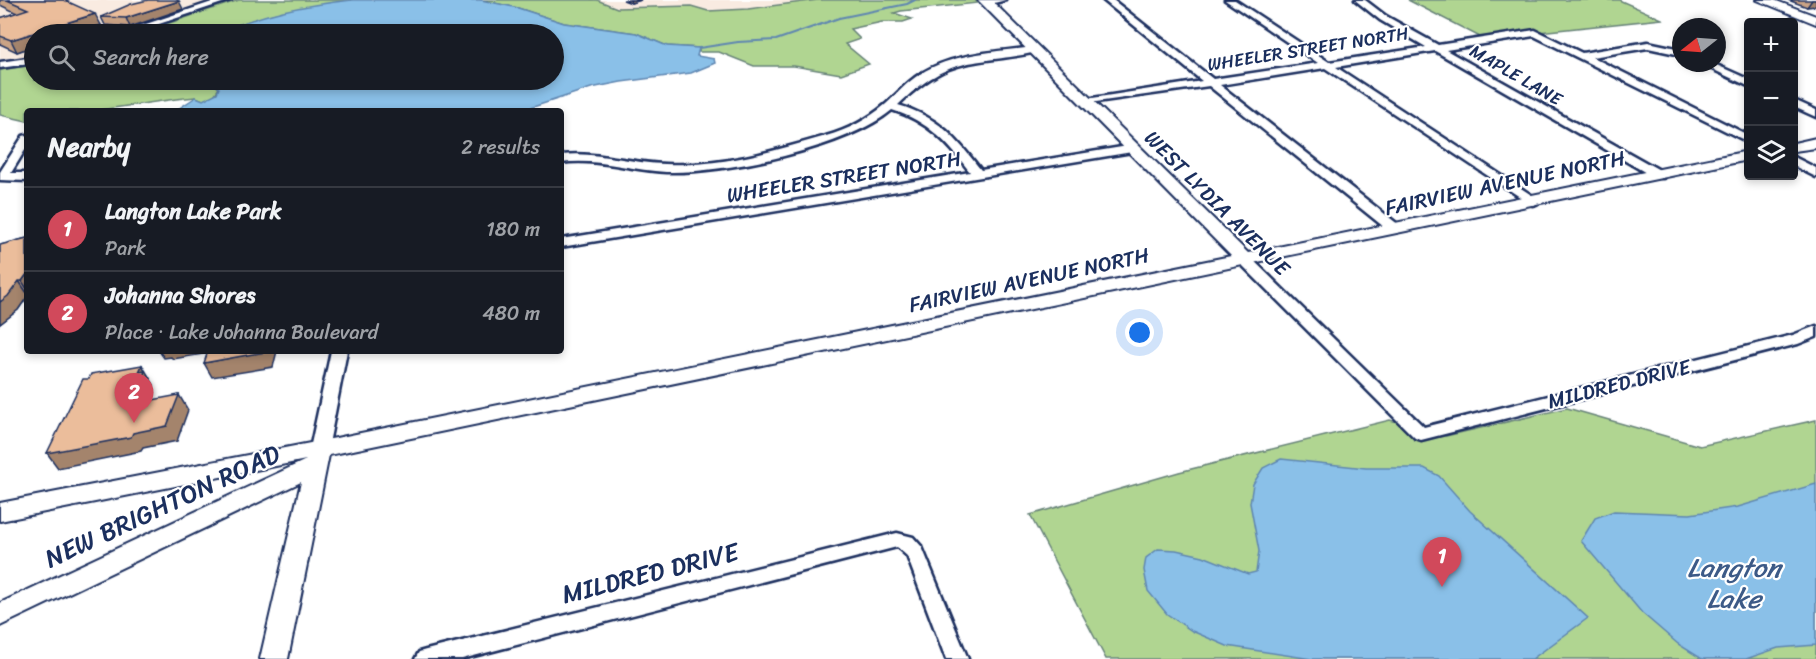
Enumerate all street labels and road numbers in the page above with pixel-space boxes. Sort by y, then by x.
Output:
street label: WHEELER STREET NORTH [1205,17,1411,81]
street label: MAPLE LANE [1464,35,1569,115]
street label: WEST LYDIA AVENUE [1135,121,1300,286]
street label: FAIRVIEW AVENUE NORTH [1381,139,1629,227]
street label: WHEELER STREET NORTH [724,140,964,214]
street label: FAIRVIEW AVENUE NORTH [905,236,1153,324]
street label: MILDRED DRIVE [1544,348,1696,420]
street label: NEW BRIGHTON ROAD [36,431,288,581]
street label: MILDRED DRIVE [557,528,745,617]

